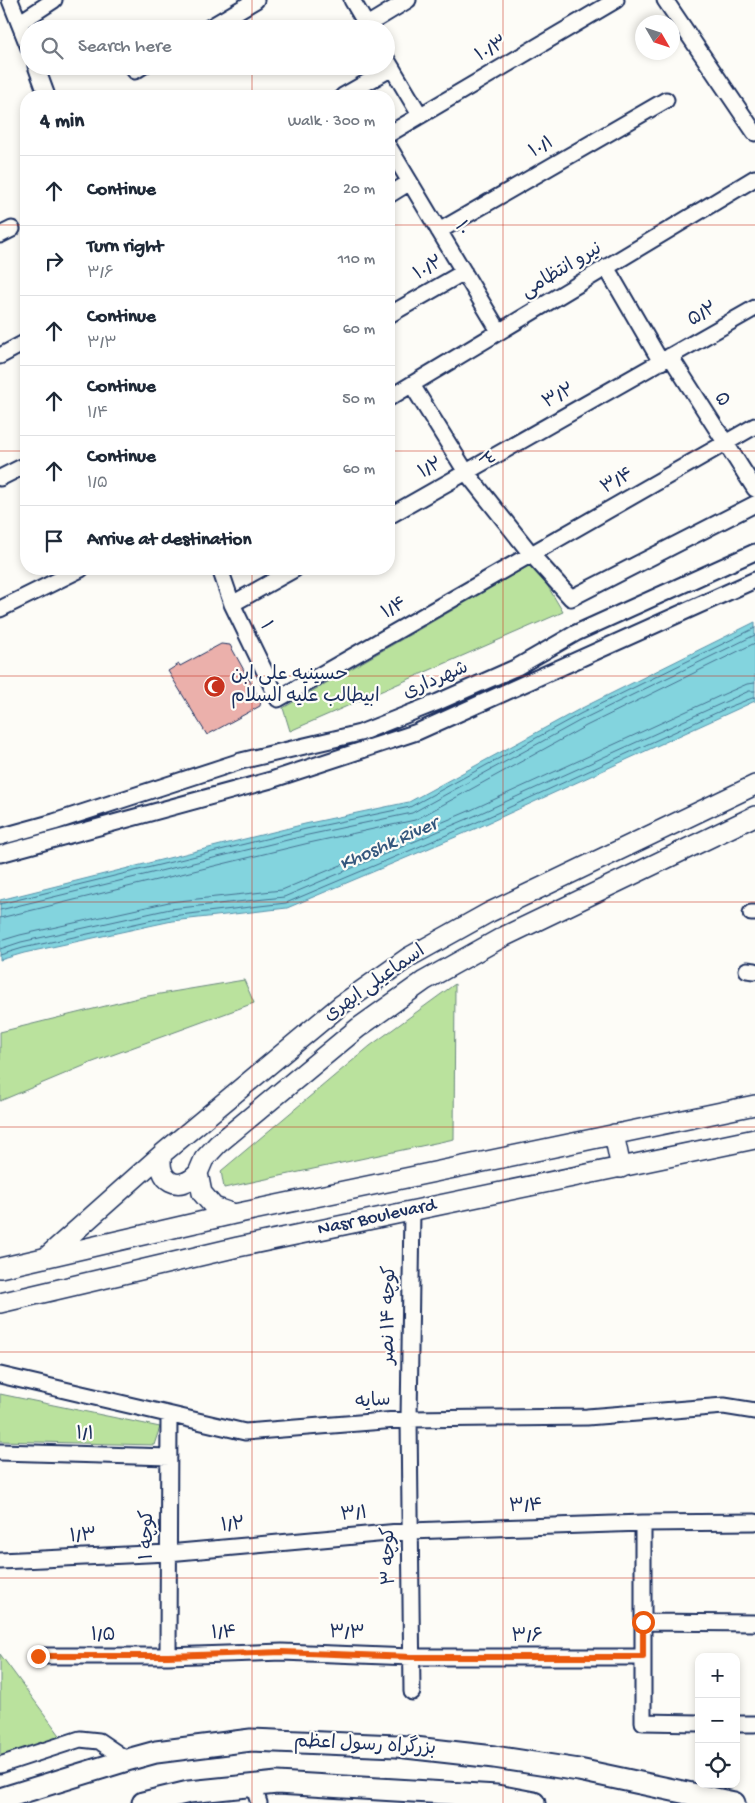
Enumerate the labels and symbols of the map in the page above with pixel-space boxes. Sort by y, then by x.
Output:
north arrow [635,15,680,60]
street label: ۱۰/۳ [472,32,512,68]
street label: ۱۰/۱ [526,132,558,164]
street label: ۱۰ [448,217,474,241]
street label: نیرو انتظامی [517,238,607,304]
street label: ۱۰/۲ [410,251,448,287]
street label: ۵/۲ [684,297,722,333]
street label: ۳/۲ [539,379,579,415]
street label: ۵ [708,388,734,412]
street label: ۳ [470,448,498,474]
street label: ۱/۲ [415,453,447,485]
street label: ۳/۴ [597,463,639,501]
street label: ۱/۴ [378,593,412,625]
street label: ۱ [253,618,277,634]
street label: شهرداری [400,657,472,705]
place label: حسینیه علی ابن ابیطالب علیه السلام [231,664,380,709]
mosque icon: حسینیه علی ابن ابیطالب علیه السلام [203,674,227,698]
water label: Khoshk River [336,812,445,877]
street label: اسماعیلی ابهری [320,941,430,1027]
street label: Nasr Boulevard [316,1194,440,1242]
street label: کوچه ۱۴ نصر [378,1265,402,1367]
street label: سایه [354,1389,392,1415]
street label: ۱/۱ [75,1423,95,1447]
street label: ۳/۴ [508,1495,544,1519]
street label: ۳/۱ [340,1502,368,1528]
street label: کوچه ۱ [137,1510,160,1560]
street label: ۱/۲ [220,1513,246,1539]
street label: ۱/۳ [69,1525,97,1549]
street label: کوچه ۳ [378,1526,402,1586]
route start [632,1611,655,1634]
street label: ۱/۴ [211,1622,237,1646]
street label: ۳/۳ [329,1622,365,1646]
street label: ۱/۵ [91,1625,115,1648]
street label: ۳/۶ [511,1626,543,1649]
route end [27,1645,50,1668]
street label: بزرگراه رسول اعظم [293,1729,437,1761]

